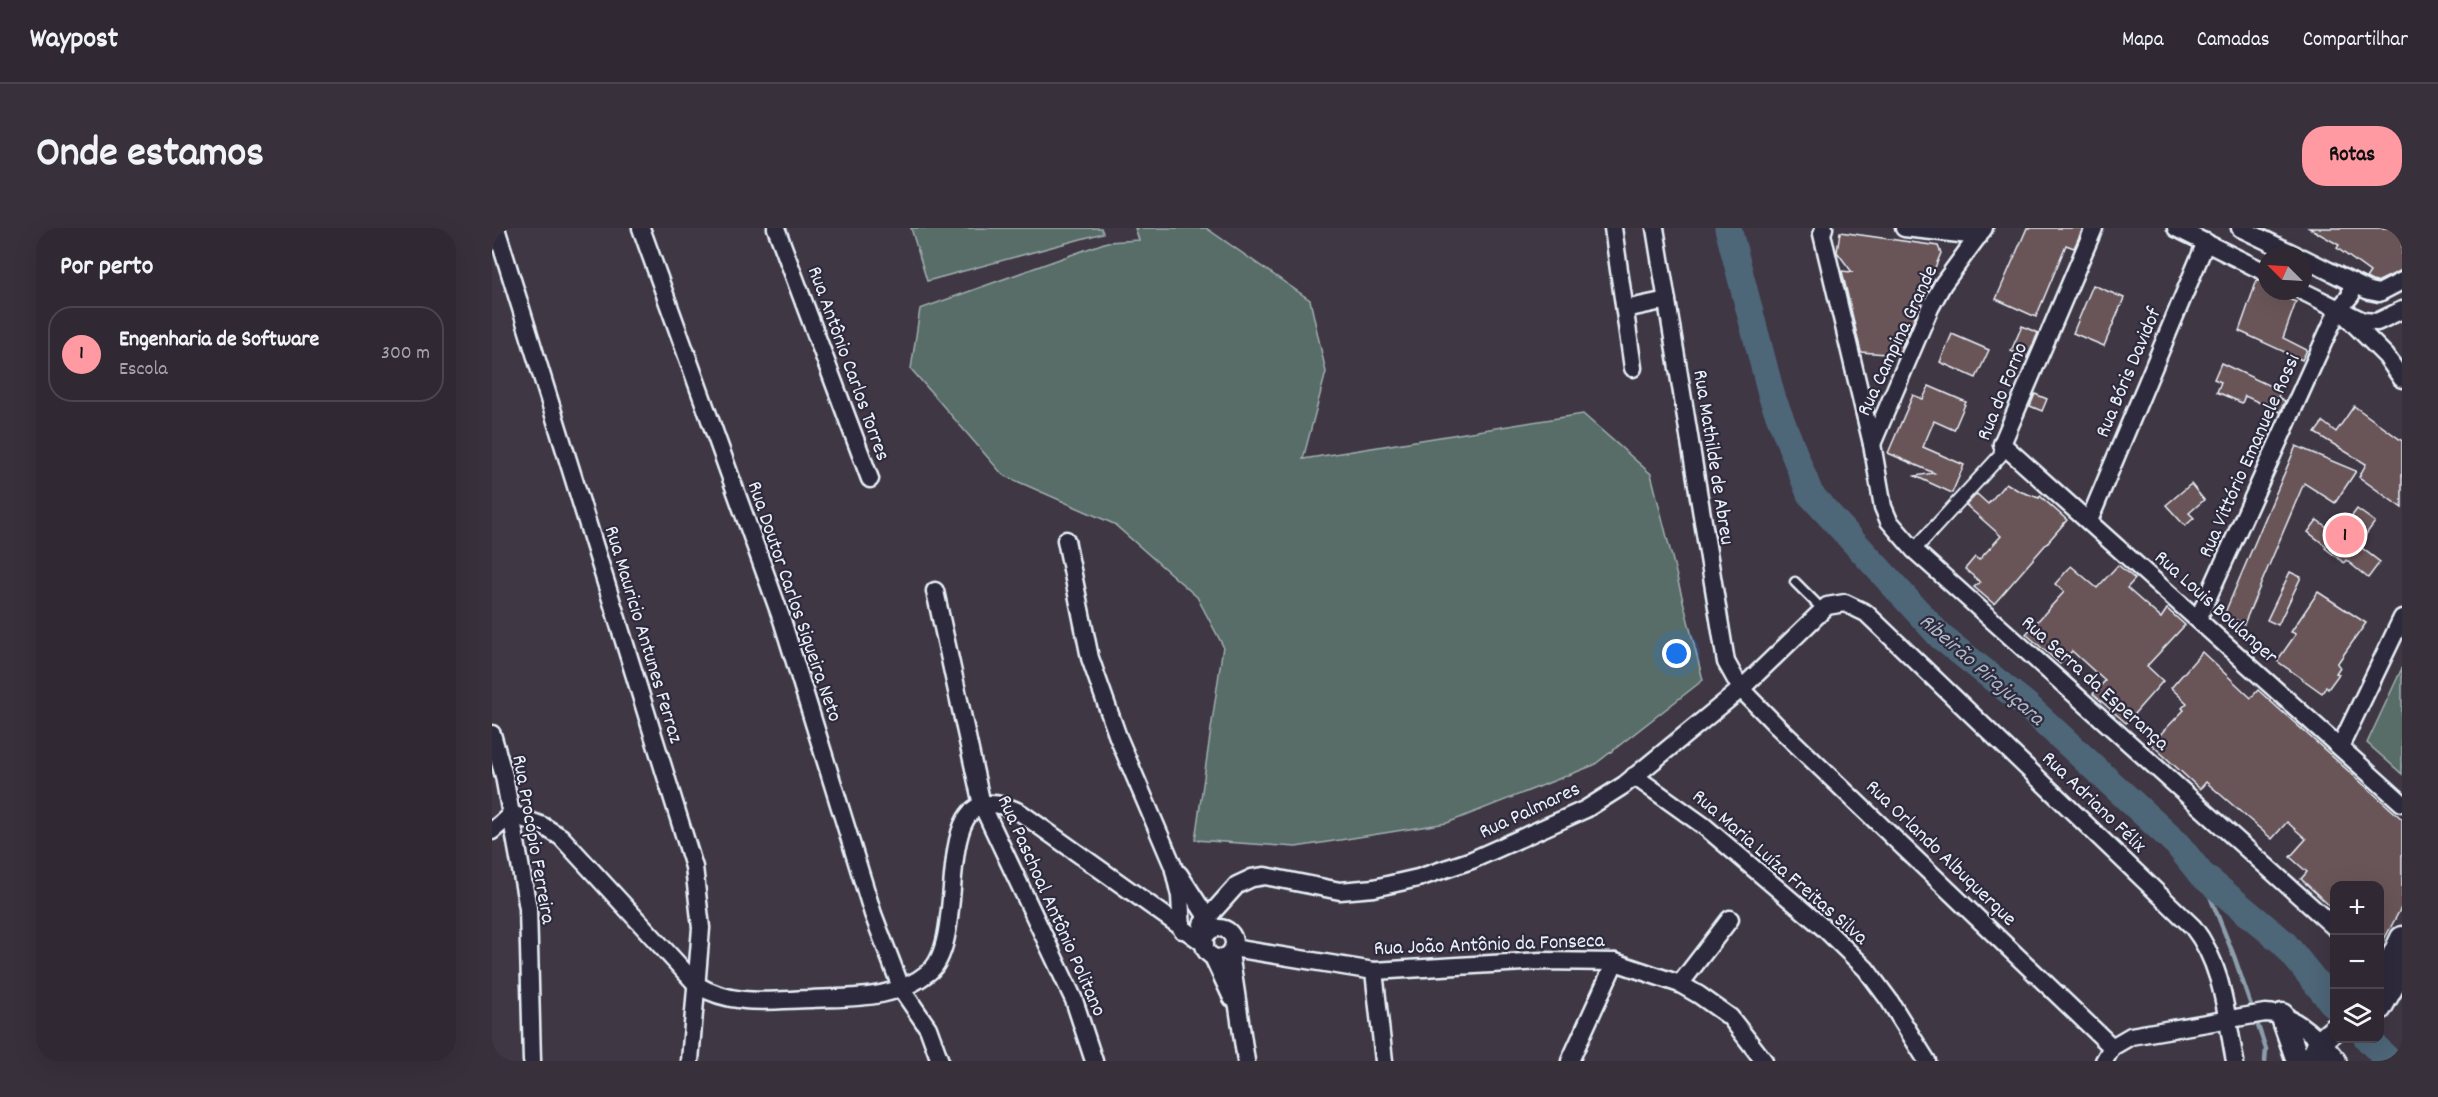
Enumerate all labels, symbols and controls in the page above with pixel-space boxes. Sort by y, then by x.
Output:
text: Waypost [30,21,118,61]
text: Mapa [2122,26,2164,56]
text: Camadas [2197,26,2270,56]
text: Compartilhar [2303,26,2408,56]
text: Onde estamos [36,126,264,186]
button: Rotas [2302,126,2402,186]
north arrow [2258,246,2312,300]
text: Por perto [60,249,153,286]
street label: Rua Campina Grande [1851,261,1947,422]
street label: Rua Antônio Carlos Torres [798,262,896,466]
street label: Rua Bóris Davidof [2089,303,2171,443]
text: Engenharia de Software [119,325,319,356]
street label: Rua do Forno [1970,339,2037,446]
text: 1 [79,340,84,368]
text: 300 m [381,340,430,368]
street label: Rua Vittório Emanuele Rossi [2192,349,2309,563]
text: Escola [119,356,168,384]
street label: Rua Mathilde de Abreu [1683,368,1741,547]
street label: Rua Doutor Carlos Siqueira Neto [738,478,848,726]
pin: 1 [2326,512,2364,558]
street label: Rua Mauricio Antunes Ferraz [595,523,689,747]
street label: Rua Louis Boulanger [2146,544,2284,672]
water label: Ribeirão Pirajuçara [1911,607,2052,735]
street label: Rua Serra da Esperança [2013,609,2176,760]
your location [1662,639,1691,668]
street label: Rua Adriano Félix [2034,745,2152,861]
street label: Rua Procópio Ferreira [502,753,562,927]
street label: Rua Orlando Albuquerque [1858,774,2022,934]
street label: Rua Palmares [1475,775,1586,848]
street label: Rua Maria Luíza Freitas Silva [1684,783,1875,954]
street label: Rua Paschoal Antônio Politano [988,791,1113,1022]
map controls [2330,881,2384,1043]
button: + [2330,881,2384,935]
street label: Rua João Antônio da Fonseca [1373,927,1606,965]
button: − [2330,935,2384,989]
button: layers [2330,989,2384,1043]

